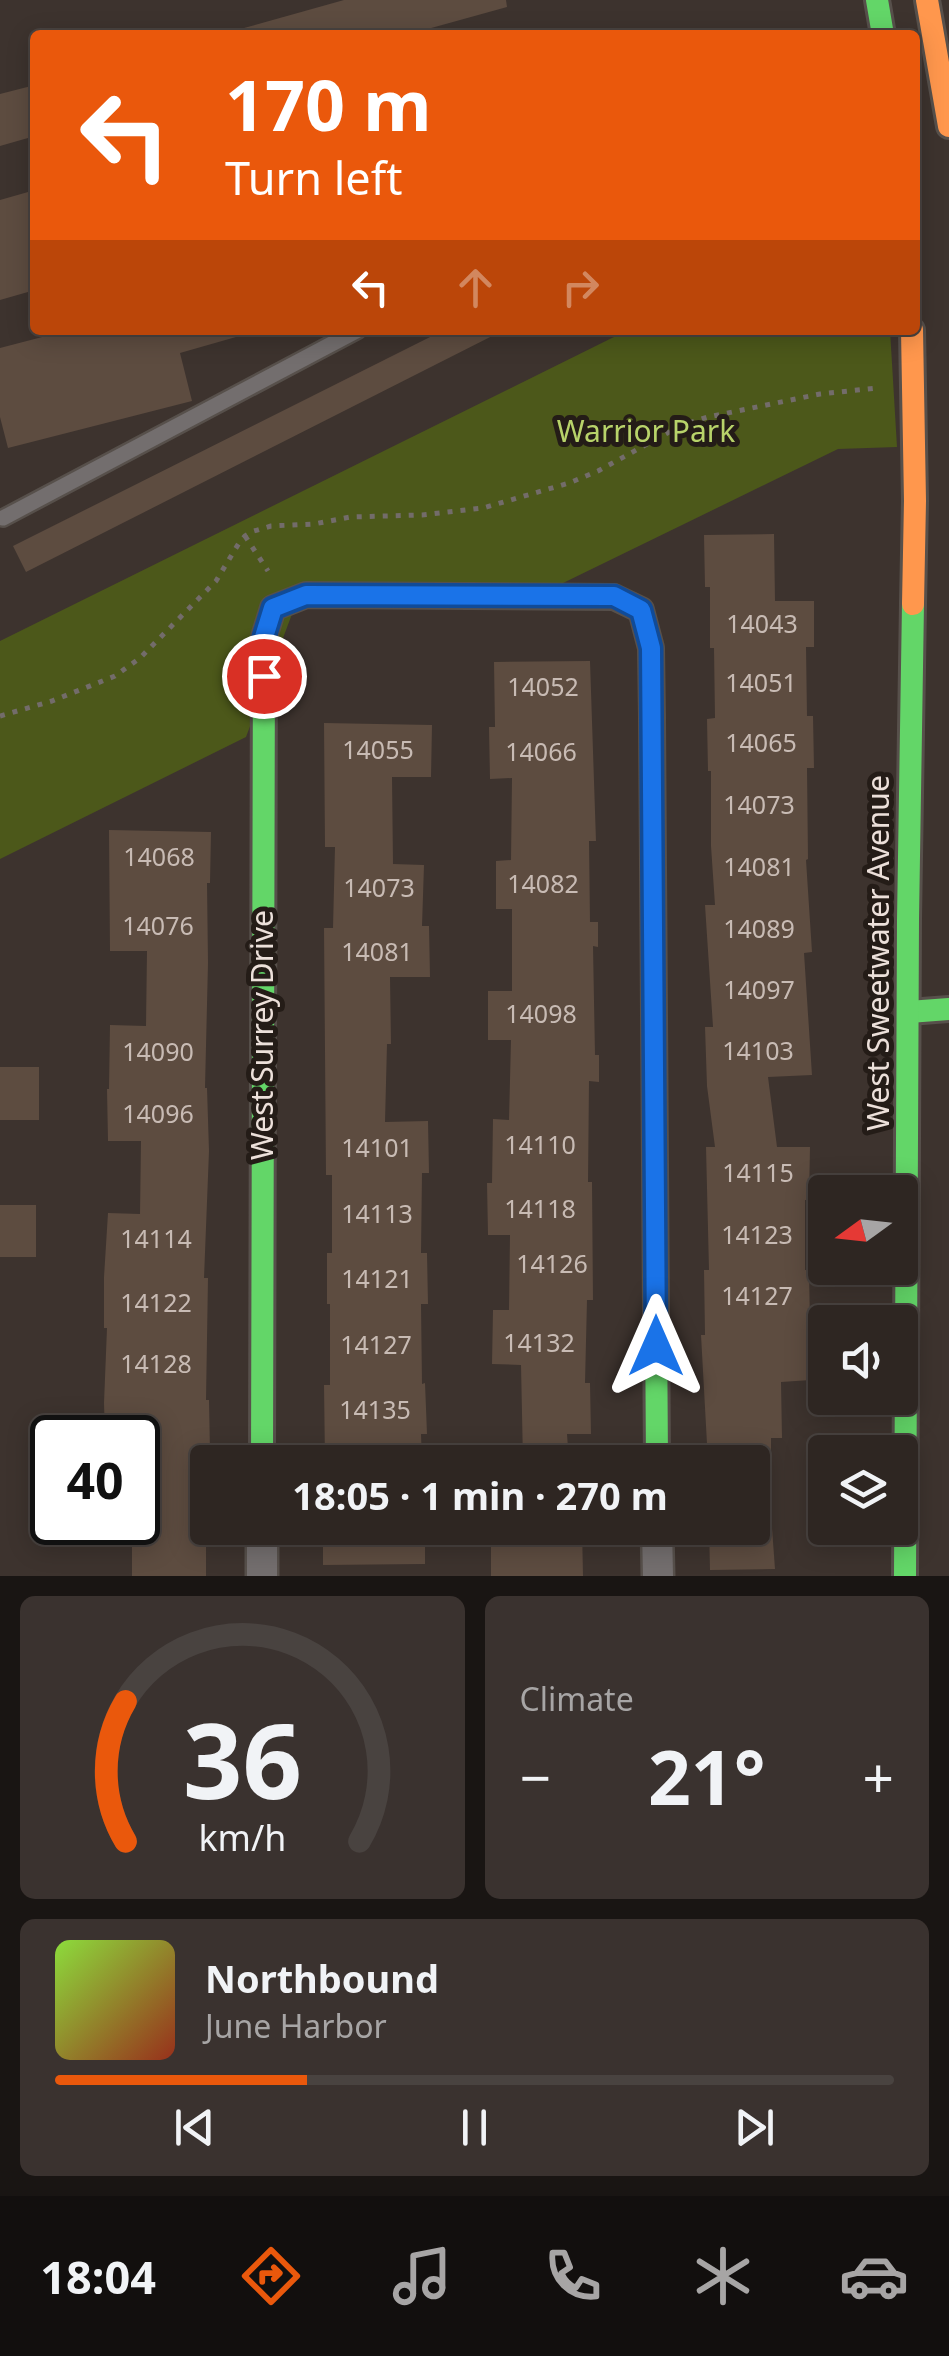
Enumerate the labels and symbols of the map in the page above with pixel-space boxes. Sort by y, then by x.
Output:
park label: Warrior Park [557,410,735,451]
house number: 14043 [726,606,798,640]
pin [222,634,307,719]
house number: 14051 [725,665,797,699]
house number: 14052 [507,669,579,703]
house number: 14065 [725,725,797,759]
house number: 14055 [342,732,414,766]
house number: 14066 [505,734,577,768]
street label: West Sweetwater Avenue [857,775,898,1131]
house number: 14073 [723,787,795,821]
house number: 14068 [123,839,195,873]
house number: 14081 [723,849,795,883]
house number: 14082 [507,866,579,900]
house number: 14073 [343,870,415,904]
house number: 14076 [122,908,194,942]
street label: West Surrey Drive [241,910,282,1160]
house number: 14089 [723,911,795,945]
house number: 14081 [341,934,413,968]
house number: 14097 [723,972,795,1006]
house number: 14098 [505,996,577,1030]
house number: 14103 [722,1033,794,1067]
house number: 14090 [122,1034,194,1068]
house number: 14096 [122,1096,194,1130]
house number: 14110 [504,1127,576,1161]
house number: 14101 [341,1130,413,1164]
house number: 14115 [722,1155,794,1189]
north arrow [808,1175,918,1285]
house number: 14118 [504,1191,576,1225]
house number: 14113 [341,1196,413,1230]
house number: 14123 [721,1217,793,1251]
house number: 14114 [120,1221,192,1255]
house number: 14126 [516,1246,588,1280]
house number: 14121 [341,1261,413,1295]
house number: 14127 [721,1278,793,1312]
house number: 14122 [120,1285,192,1319]
position arrow [604,1294,708,1398]
house number: 14132 [503,1325,575,1359]
house number: 14127 [340,1327,412,1361]
house number: 14128 [120,1346,192,1380]
house number: 14135 [339,1392,411,1426]
speed limit sign: 40 [30,1415,160,1545]

